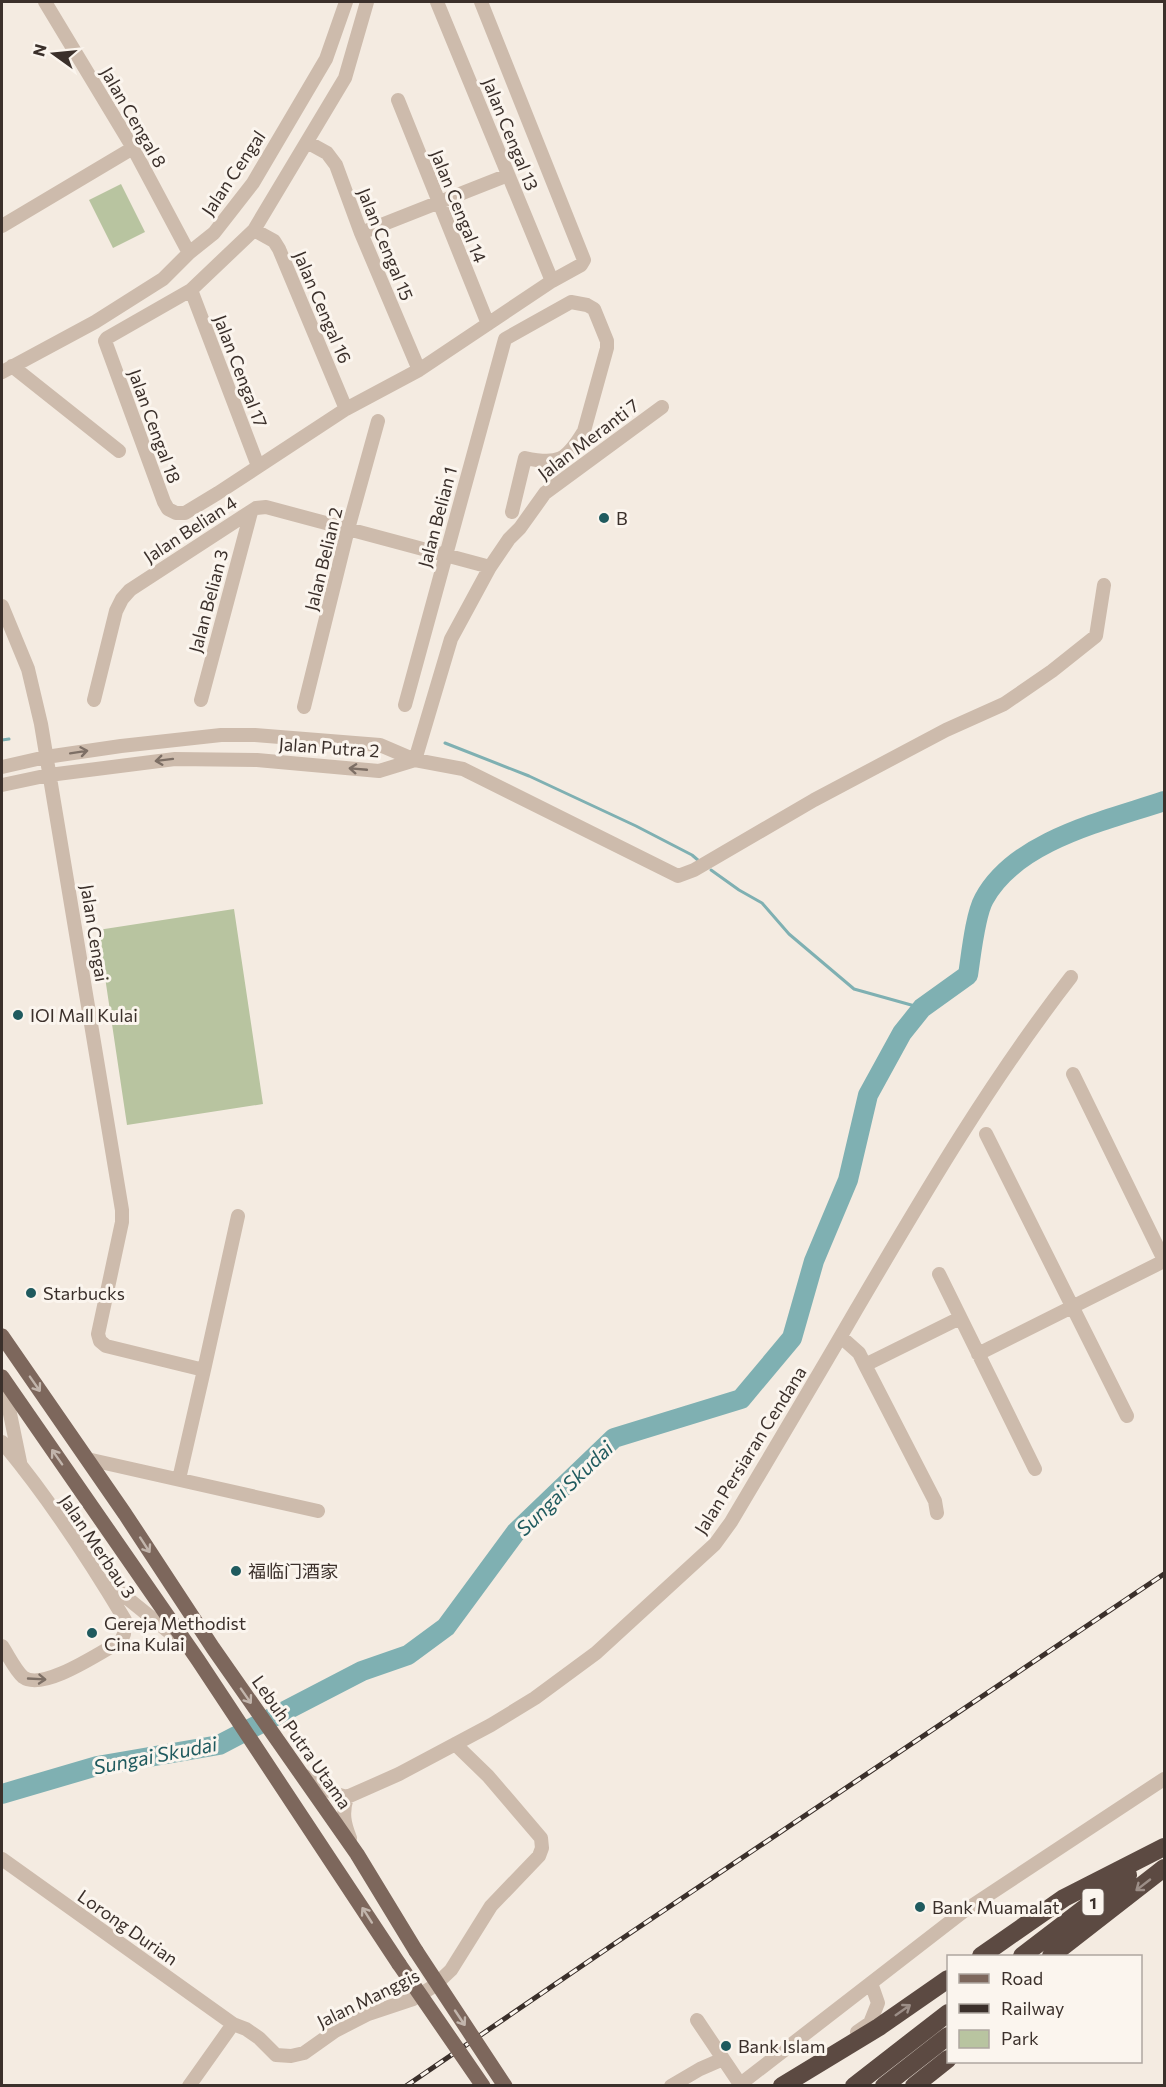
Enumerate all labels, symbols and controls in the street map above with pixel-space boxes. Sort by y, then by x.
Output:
north arrow [24,24,84,84]
text: N [28,42,50,58]
street label: Jalan Cengal 8 [96,63,172,171]
street label: Jalan Cengal 13 [478,74,544,194]
street label: Jalan Cengal [196,126,270,220]
street label: Jalan Cengal 14 [426,146,492,266]
street label: Jalan Cengal 15 [353,184,419,304]
street label: Jalan Cengal 16 [289,247,357,367]
street label: Jalan Cengal 17 [209,312,273,430]
street label: Jalan Cengal 18 [124,366,186,486]
street label: Jalan Meranti 7 [533,394,643,484]
street label: Jalan Belian 1 [413,464,461,570]
street label: Jalan Belian 4 [139,491,241,567]
street label: Jalan Belian 2 [300,505,346,613]
place label: B [616,507,628,529]
marker: B [597,511,611,525]
street label: Jalan Belian 3 [184,547,232,655]
street label: Jalan Putra 2 [278,733,380,761]
one-way arrow [69,746,89,757]
one-way arrow [154,755,174,766]
one-way arrow [349,763,369,774]
street label: Jalan Cengai [76,883,114,983]
place label: IOI Mall Kulai [30,1004,138,1026]
marker: IOI Mall Kulai [11,1008,25,1022]
place label: Starbucks [43,1282,125,1304]
marker: Starbucks [24,1286,38,1300]
street label: Jalan Persiaran Cendana [689,1362,811,1538]
one-way arrow [29,1375,41,1391]
water label: Sungai Skudai [511,1435,618,1540]
one-way arrow [51,1449,63,1465]
street label: Jalan Merbau 3 [55,1490,141,1602]
one-way arrow [139,1536,151,1552]
place label: 福临门酒家 [248,1560,338,1582]
marker: 福临门酒家 [229,1564,243,1578]
place label: Gereja Methodist Cina Kulai [104,1612,246,1655]
marker: Gereja Methodist Cina Kulai [85,1626,99,1640]
street label: Lebuh Putra Utama [248,1671,356,1813]
one-way arrow [27,1673,46,1684]
one-way arrow [240,1688,252,1704]
water label: Sungai Skudai [91,1731,220,1779]
one-way arrow [1135,1878,1151,1891]
street label: Lorong Durian [74,1884,182,1970]
road number: 1 [1082,1889,1104,1915]
place label: Bank Muamalat [932,1896,1060,1918]
marker: Bank Muamalat [913,1900,927,1914]
one-way arrow [361,1908,373,1924]
legend [947,1955,1142,2063]
street label: Jalan Manggis [313,1964,423,2032]
text: Road [1001,1967,1043,1989]
text: Railway [1001,1997,1064,2019]
one-way arrow [895,2004,911,2016]
one-way arrow [454,2009,466,2025]
text: Park [1001,2027,1039,2049]
place label: Bank Islam [738,2035,825,2057]
marker: Bank Islam [719,2039,733,2053]

